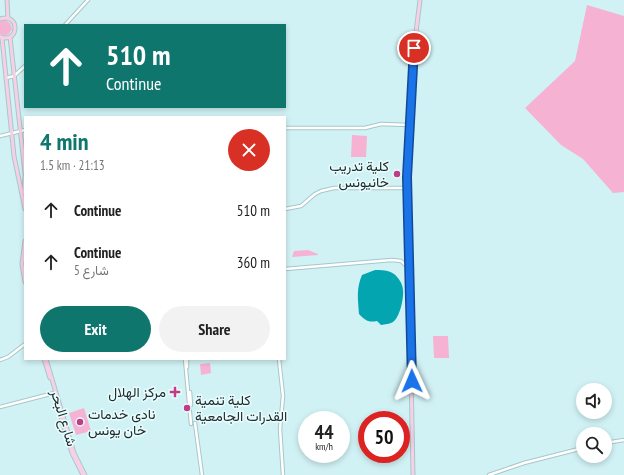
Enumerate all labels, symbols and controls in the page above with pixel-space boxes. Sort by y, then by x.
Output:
pin [397,31,431,65]
text: 510 m [106,36,170,73]
icon: arrive [403,37,425,59]
icon: ahead [40,40,92,92]
text: Continue [106,72,161,95]
text: 4 min [40,126,88,157]
button: close [228,129,270,171]
text: 1.5 km · 21:13 [40,157,105,174]
place label: كلية تدريب خانيونس [329,157,389,191]
marker: كلية تدريب خانيونس [392,169,402,179]
icon: ahead [40,199,62,221]
text: Continue [74,201,121,220]
text: 510 m [237,201,270,220]
text: Continue [74,243,121,262]
icon: ahead [40,251,62,273]
text: 360 m [237,253,270,272]
text: شارع 5 [74,262,109,279]
button: Exit [40,306,151,352]
button: Share [159,306,270,352]
position arrow [391,360,433,402]
place label: مركز الهلال [108,383,166,402]
map controls [576,383,612,463]
button: sound [576,383,612,419]
marker: مركز الهلال [169,386,181,398]
street label: شارع البحر [45,387,81,449]
place label: كلية تنمية القدرات الجامعية [195,391,287,425]
marker: كلية تنمية القدرات الجامعية [182,403,192,413]
place label: نادى خدمات خان يونس [88,405,155,439]
speed limit sign: 50 [358,411,410,463]
marker: نادى خدمات خان يونس [75,417,85,427]
text: 44 [314,419,334,445]
button: search [576,427,612,463]
text: km/h [315,440,333,453]

